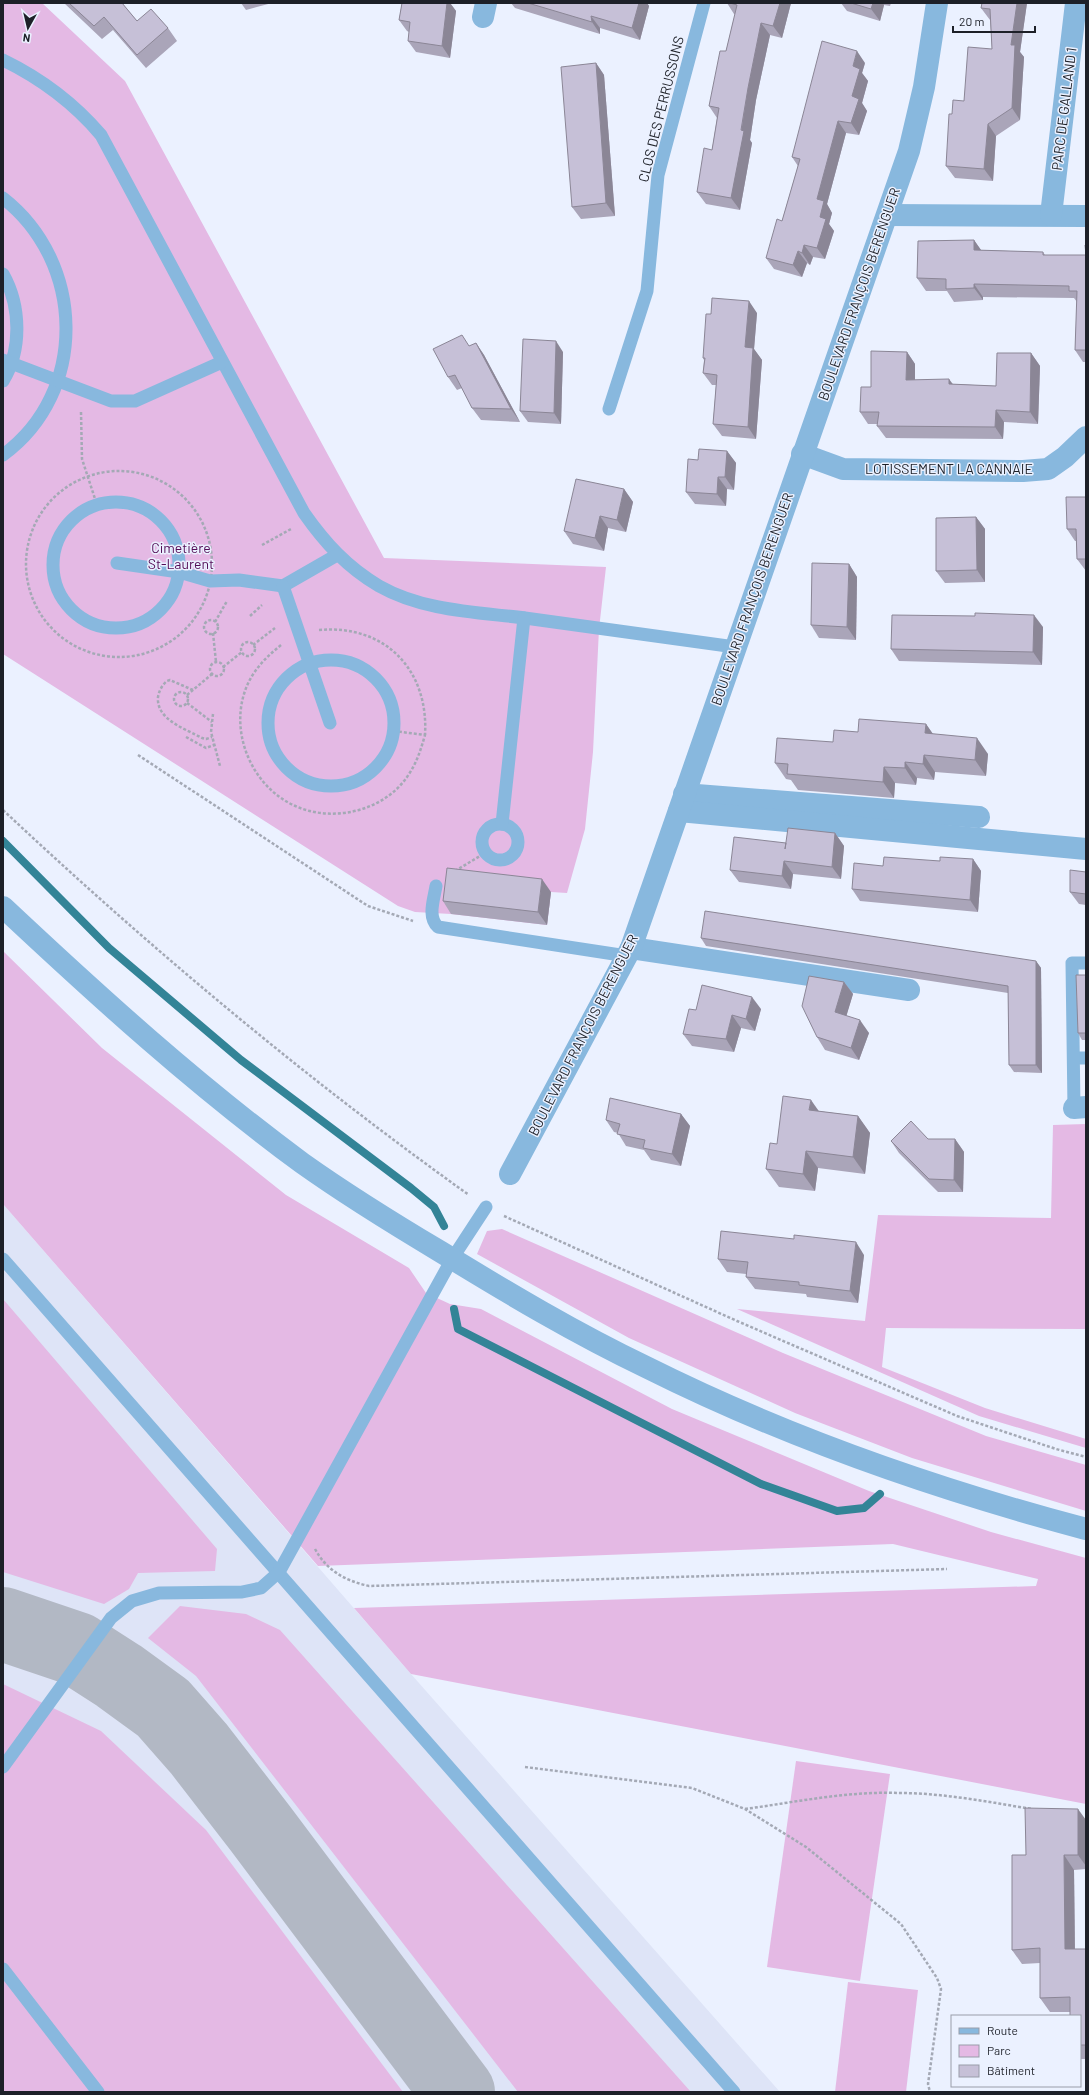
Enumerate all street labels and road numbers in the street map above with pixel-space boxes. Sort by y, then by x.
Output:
street label: CLOS DES PERRUSSONS [634,34,687,184]
street label: PARC DE GALLAND 1 [1048,46,1079,171]
street label: BOULEVARD FRANÇOIS BERENGUER [814,185,903,402]
street label: LOTISSEMENT LA CANNAIE [865,460,1033,477]
street label: BOULEVARD FRANÇOIS BERENGUER [707,490,796,707]
street label: BOULEVARD FRANÇOIS BERENGUER [524,931,641,1138]

